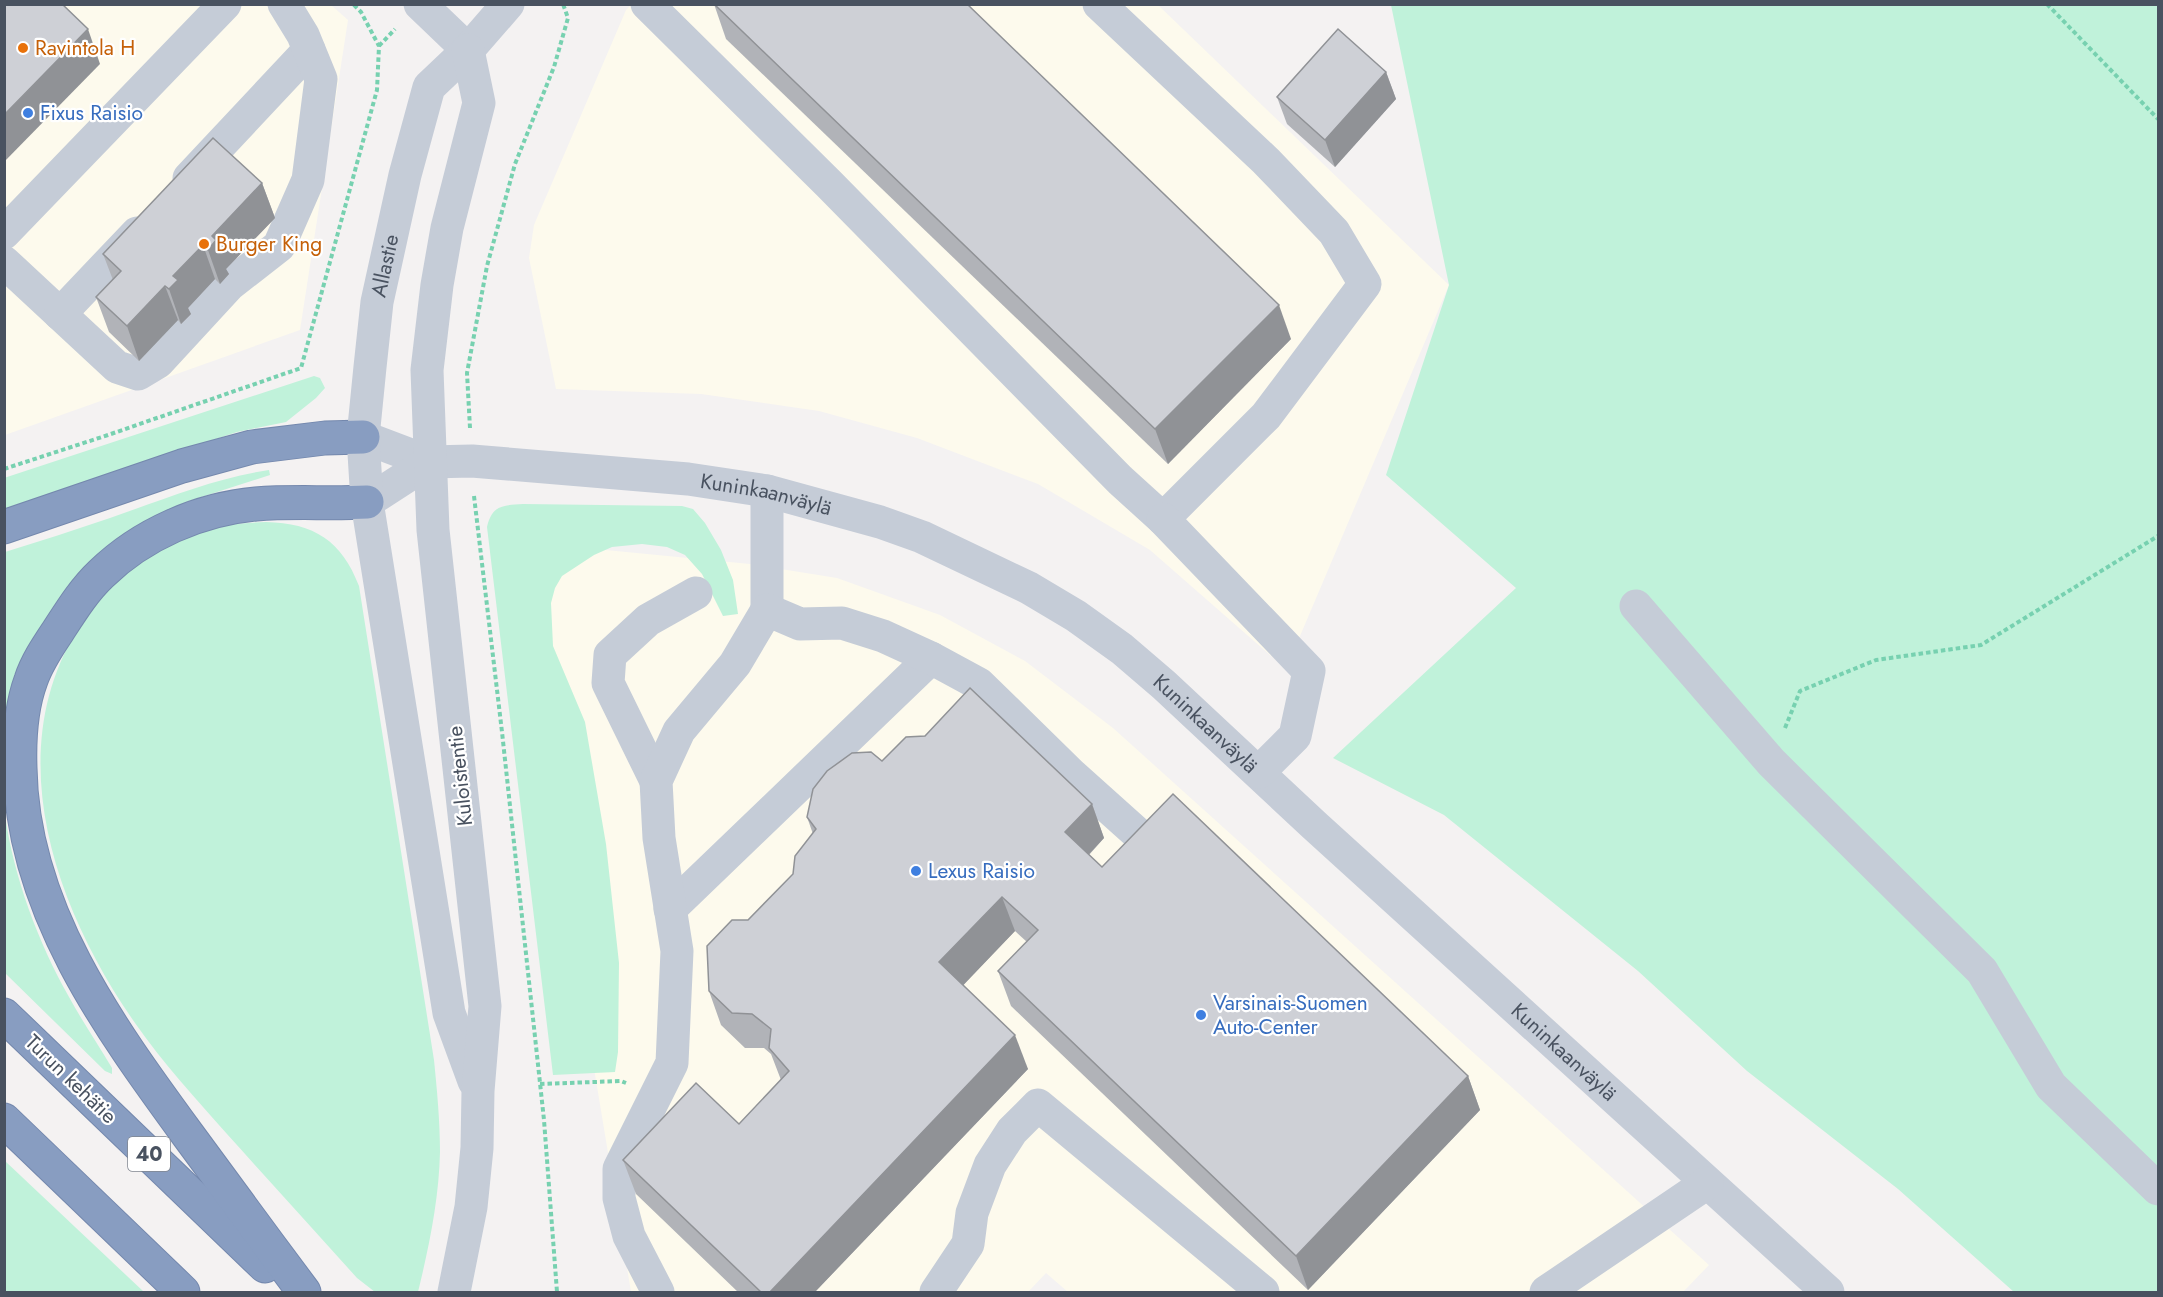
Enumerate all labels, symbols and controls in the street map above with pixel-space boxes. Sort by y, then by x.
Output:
place label: Ravintola H [35,33,135,63]
marker: Ravintola H [16,41,30,55]
place label: Fixus Raisio [40,98,143,128]
marker: Fixus Raisio [21,106,35,120]
place label: Burger King [216,229,322,259]
street label: Allastie [364,231,407,300]
marker: Burger King [197,237,211,251]
street label: Kuninkaanväylä [698,466,835,523]
street label: Kuninkaanväylä [1147,667,1265,780]
street label: Kuloistentie [440,724,480,828]
place label: Lexus Raisio [928,856,1035,886]
marker: Lexus Raisio [909,864,923,878]
place label: Varsinais-Suomen Auto-Center [1213,988,1368,1042]
street label: Kuninkaanväylä [1504,996,1624,1108]
marker: Varsinais-Suomen Auto-Center [1194,1008,1208,1022]
street label: Turun kehätie [19,1028,124,1131]
road number: 40 [128,1137,170,1171]

